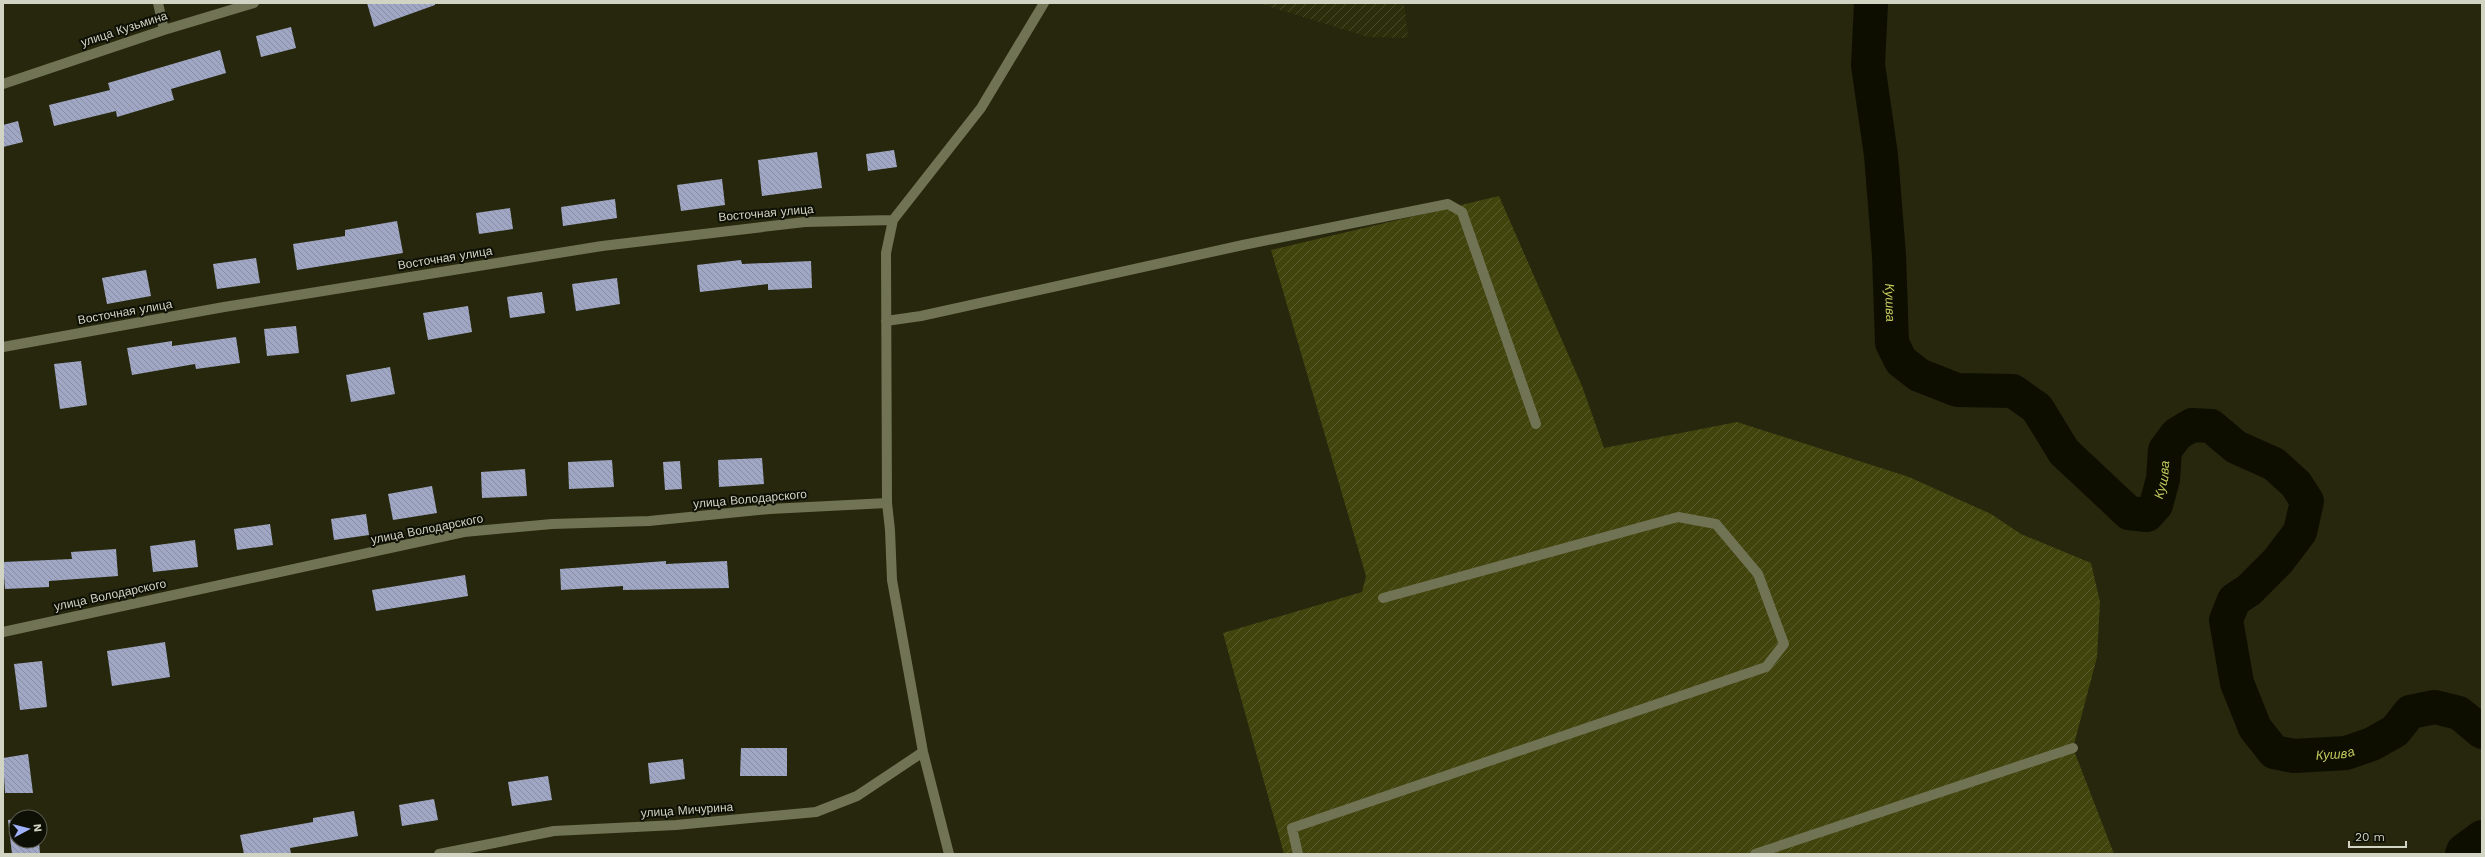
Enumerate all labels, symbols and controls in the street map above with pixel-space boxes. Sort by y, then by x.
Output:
street label: улица Кузьмина [79,8,169,50]
street label: Восточная улица [718,202,815,224]
street label: Восточная улица [397,244,494,272]
water label: Кушва [1882,283,1898,322]
street label: Восточная улица [77,297,174,327]
water label: Кушва [2151,460,2172,500]
street label: улица Володарского [692,487,808,511]
street label: улица Володарского [370,511,485,547]
street label: улица Володарского [53,576,168,614]
water label: Кушва [2315,744,2356,763]
street label: улица Мичурина [640,800,734,820]
north arrow [8,809,48,849]
text: N [30,823,44,833]
scale bar [2349,823,2406,849]
text: 20 m [2355,830,2385,844]

